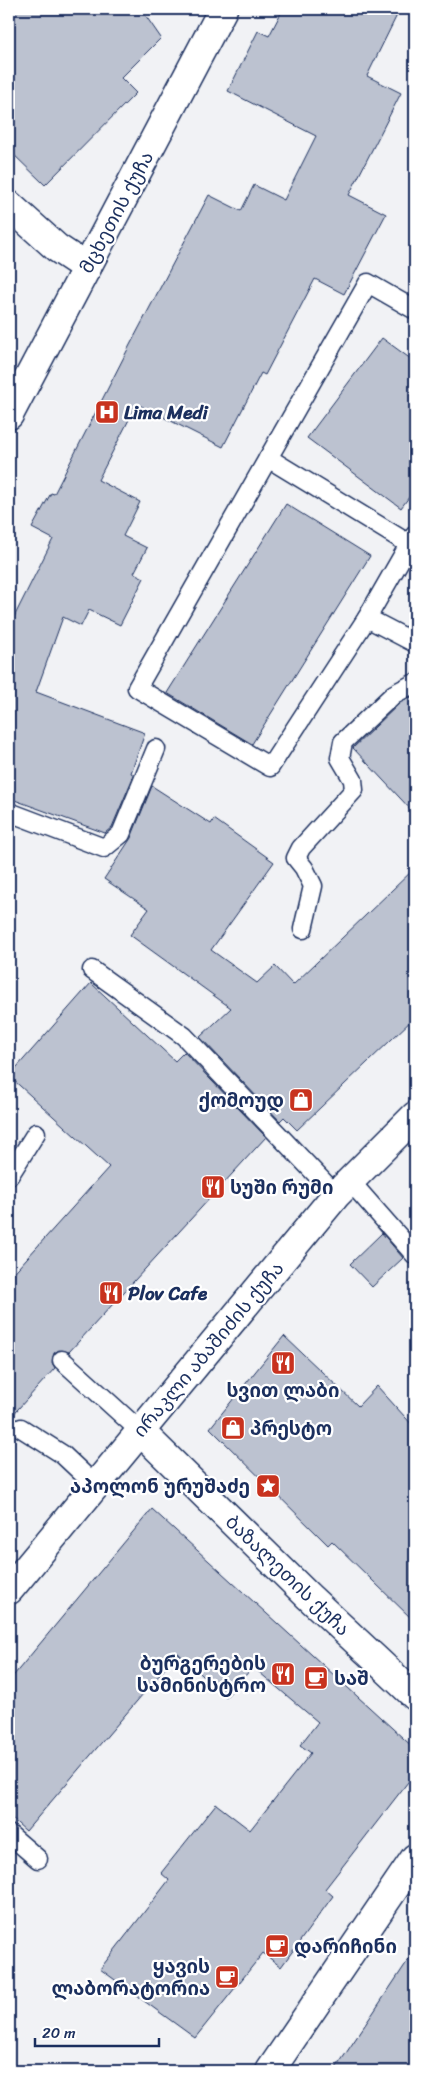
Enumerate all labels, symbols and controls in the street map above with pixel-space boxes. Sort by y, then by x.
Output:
street label: მცხეთის ქუჩა [70,145,163,280]
place label: Lima Medi [124,396,210,429]
hospital icon: Lima Medi [94,399,120,425]
place label: ქომოუდ [199,1084,284,1117]
shop icon: ქომოუდ [288,1087,314,1113]
place label: სუში რუმი [230,1171,333,1204]
restaurant icon: სუში რუმი [200,1174,226,1200]
street label: ირაკლი აბაშიძის ქუჩა [124,1254,292,1445]
place label: Plov Cafe [128,1277,208,1310]
restaurant icon: Plov Cafe [98,1280,124,1306]
restaurant icon: სვით ლაბი [270,1350,296,1376]
place label: სვით ლაბი [227,1374,339,1407]
place label: პრესტო [250,1412,332,1445]
shop icon: პრესტო [220,1415,246,1441]
place label: აპოლონ ურუშაძე [70,1470,250,1503]
place icon: აპოლონ ურუშაძე [255,1473,281,1499]
street label: ბაზალეთის ქუჩა [217,1507,358,1644]
place label: ბურგერების სამინისტრო [137,1647,266,1702]
restaurant icon: ბურგერების სამინისტრო [270,1661,296,1687]
place label: საშ [334,1662,369,1695]
cafe icon: საშ [303,1665,329,1691]
place label: დარიჩინი [294,1930,397,1963]
cafe icon: დარიჩინი [264,1933,290,1959]
place label: ყავის ლაბორატორია [51,1950,210,2005]
cafe icon: ყავის ლაბორატორია [214,1964,240,1990]
scale bar [35,2015,159,2047]
text: 20 m [42,2020,76,2046]

